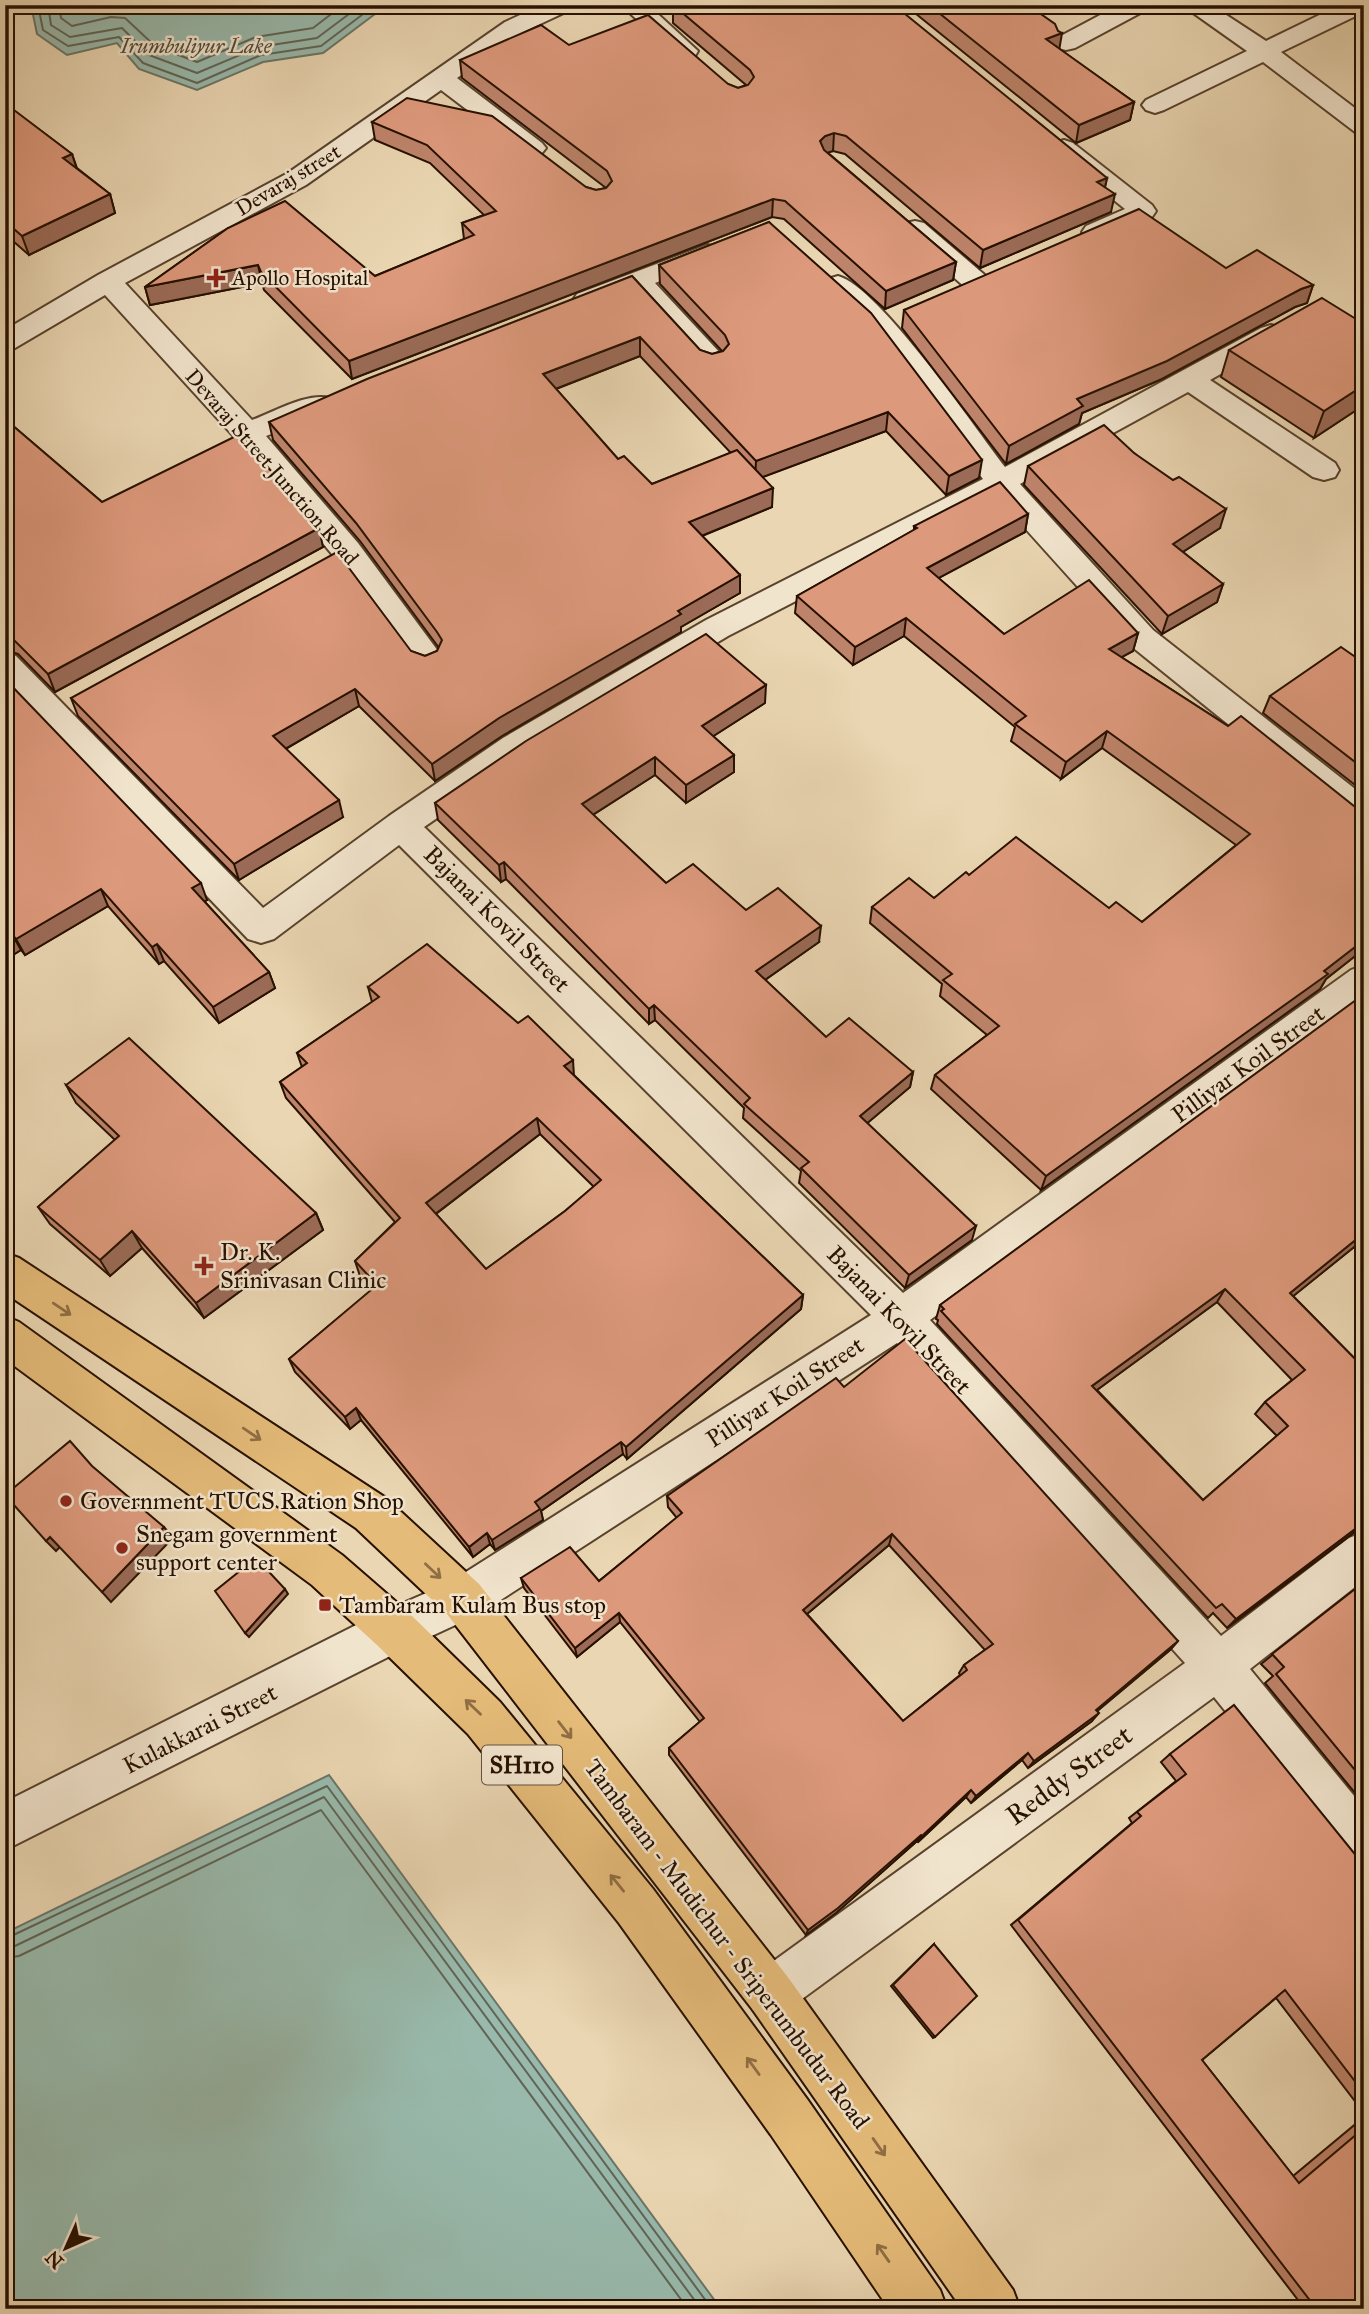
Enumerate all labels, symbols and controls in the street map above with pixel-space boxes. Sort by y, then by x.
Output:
water label: Irumbuliyur Lake [120,33,273,59]
street label: Devaraj street [231,138,346,222]
place label: Apollo Hospital [231,265,369,291]
marker: Apollo Hospital [206,268,226,288]
street label: Devaraj Street Junction Road [180,364,364,571]
street label: Bajanai Kovil Street [417,839,577,999]
street label: Pilliyar Koil Street [1166,998,1331,1130]
place label: Dr. K. Srinivasan Clinic [220,1237,386,1295]
street label: Bajanai Kovil Street [820,1239,978,1401]
marker: Dr. K. Srinivasan Clinic [194,1256,214,1276]
one-way arrow [52,1302,71,1316]
street label: Pilliyar Koil Street [701,1330,870,1454]
one-way arrow [242,1427,261,1442]
place label: Government TUCS Ration Shop [80,1486,404,1516]
marker: Government TUCS Ration Shop [58,1493,74,1509]
place label: Snegam government support center [136,1519,338,1577]
marker: Snegam government support center [114,1540,130,1556]
one-way arrow [424,1563,442,1579]
place label: Tambaram Kulam Bus stop [339,1590,606,1620]
marker: Tambaram Kulam Bus stop [317,1597,333,1613]
street label: Kulakkarai Street [118,1677,283,1781]
one-way arrow [465,1699,482,1716]
street label: Reddy Street [999,1717,1139,1833]
one-way arrow [558,1720,573,1739]
road number: SH110 [482,1746,562,1784]
street label: Tambaram - Mudichur - Sriperumbudur Road [578,1753,876,2135]
one-way arrow [610,1874,625,1892]
one-way arrow [746,2057,760,2076]
one-way arrow [872,2137,886,2156]
north arrow [32,2212,102,2282]
one-way arrow [876,2243,890,2263]
text: N [40,2246,68,2274]

